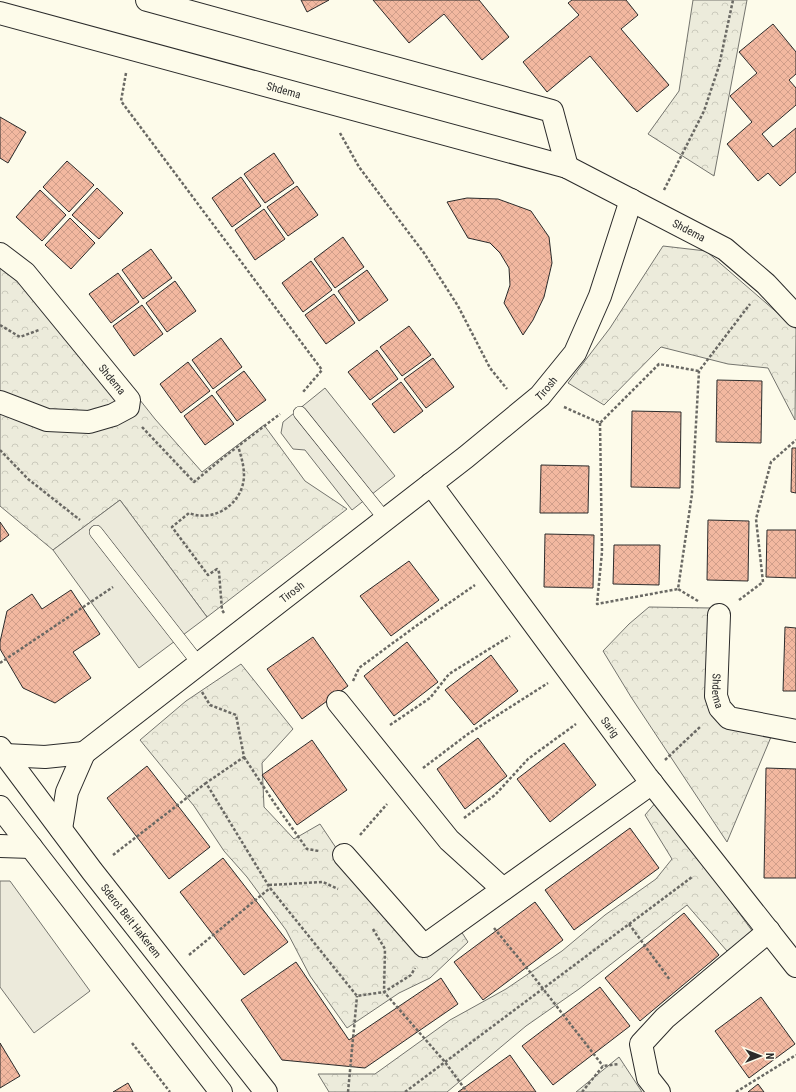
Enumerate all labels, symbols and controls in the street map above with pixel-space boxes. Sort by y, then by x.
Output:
street label: Shdema [265,80,302,101]
street label: Shdema [670,217,707,245]
street label: Shdema [96,362,128,398]
street label: Tirosh [533,374,560,404]
street label: Tirosh [277,579,307,606]
street label: Shdema [709,673,726,710]
street label: Sarig [598,715,622,740]
street label: Sderot Beit HaKerem [98,882,164,961]
north arrow [740,1036,780,1076]
text: N [763,1053,776,1060]

